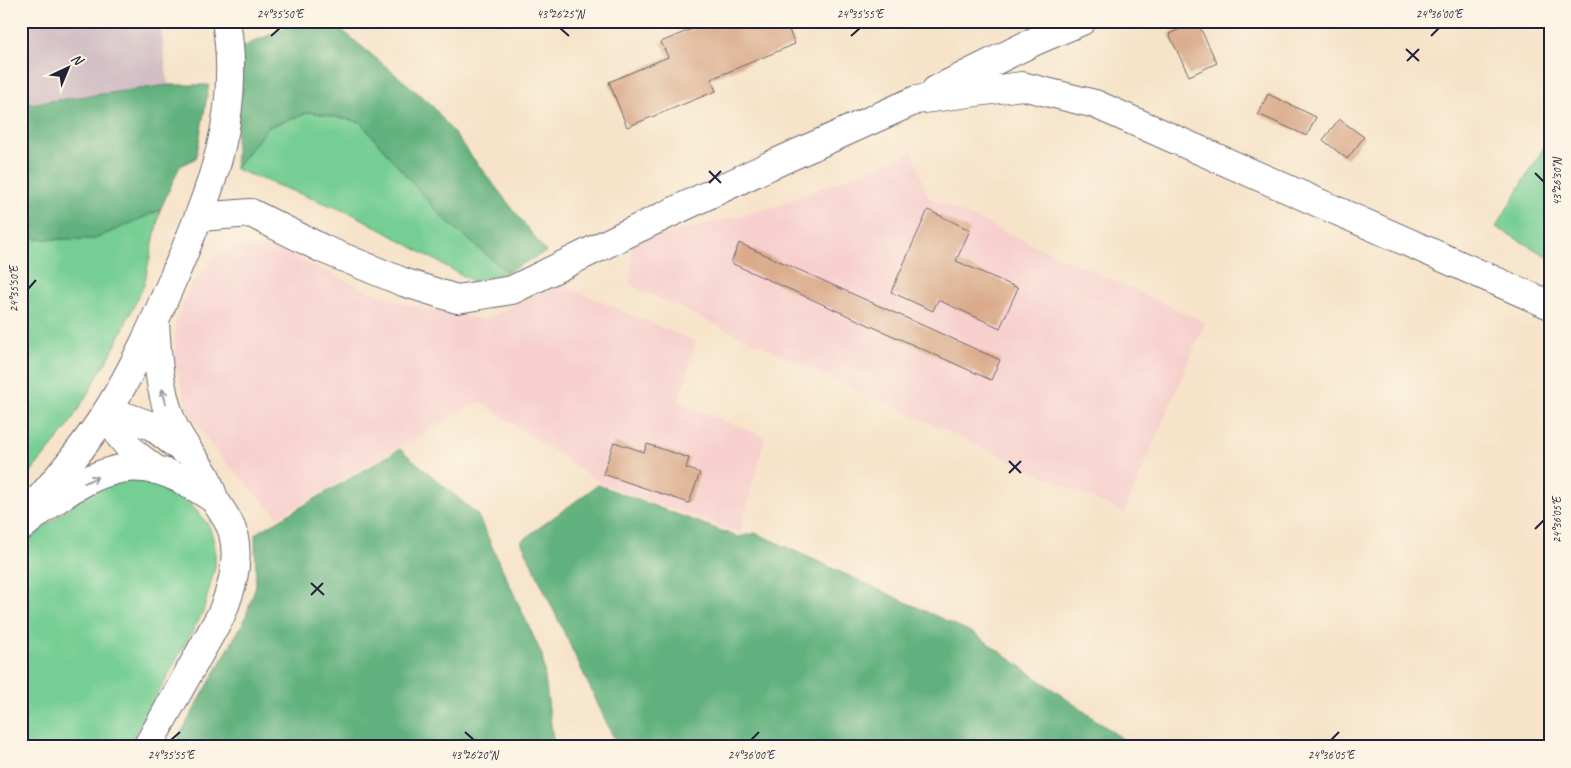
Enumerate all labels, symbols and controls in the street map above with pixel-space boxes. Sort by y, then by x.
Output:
text: 24°35'50"E [257,6,305,22]
text: 43°26'25"N [536,6,585,22]
text: 24°35'55"E [837,6,885,22]
text: 24°36'00"E [1416,6,1464,22]
north arrow [42,42,92,92]
text: N [68,50,87,70]
text: 43°26'30"N [1549,157,1565,206]
text: 24°35'50"E [6,264,22,312]
one-way arrow [159,389,168,405]
one-way arrow [83,475,98,485]
text: 24°36'05"E [1549,495,1565,543]
text: 24°35'55"E [148,747,196,763]
text: 43°26'20"N [450,747,499,763]
text: 24°36'00"E [728,747,776,763]
text: 24°36'05"E [1308,747,1356,763]

